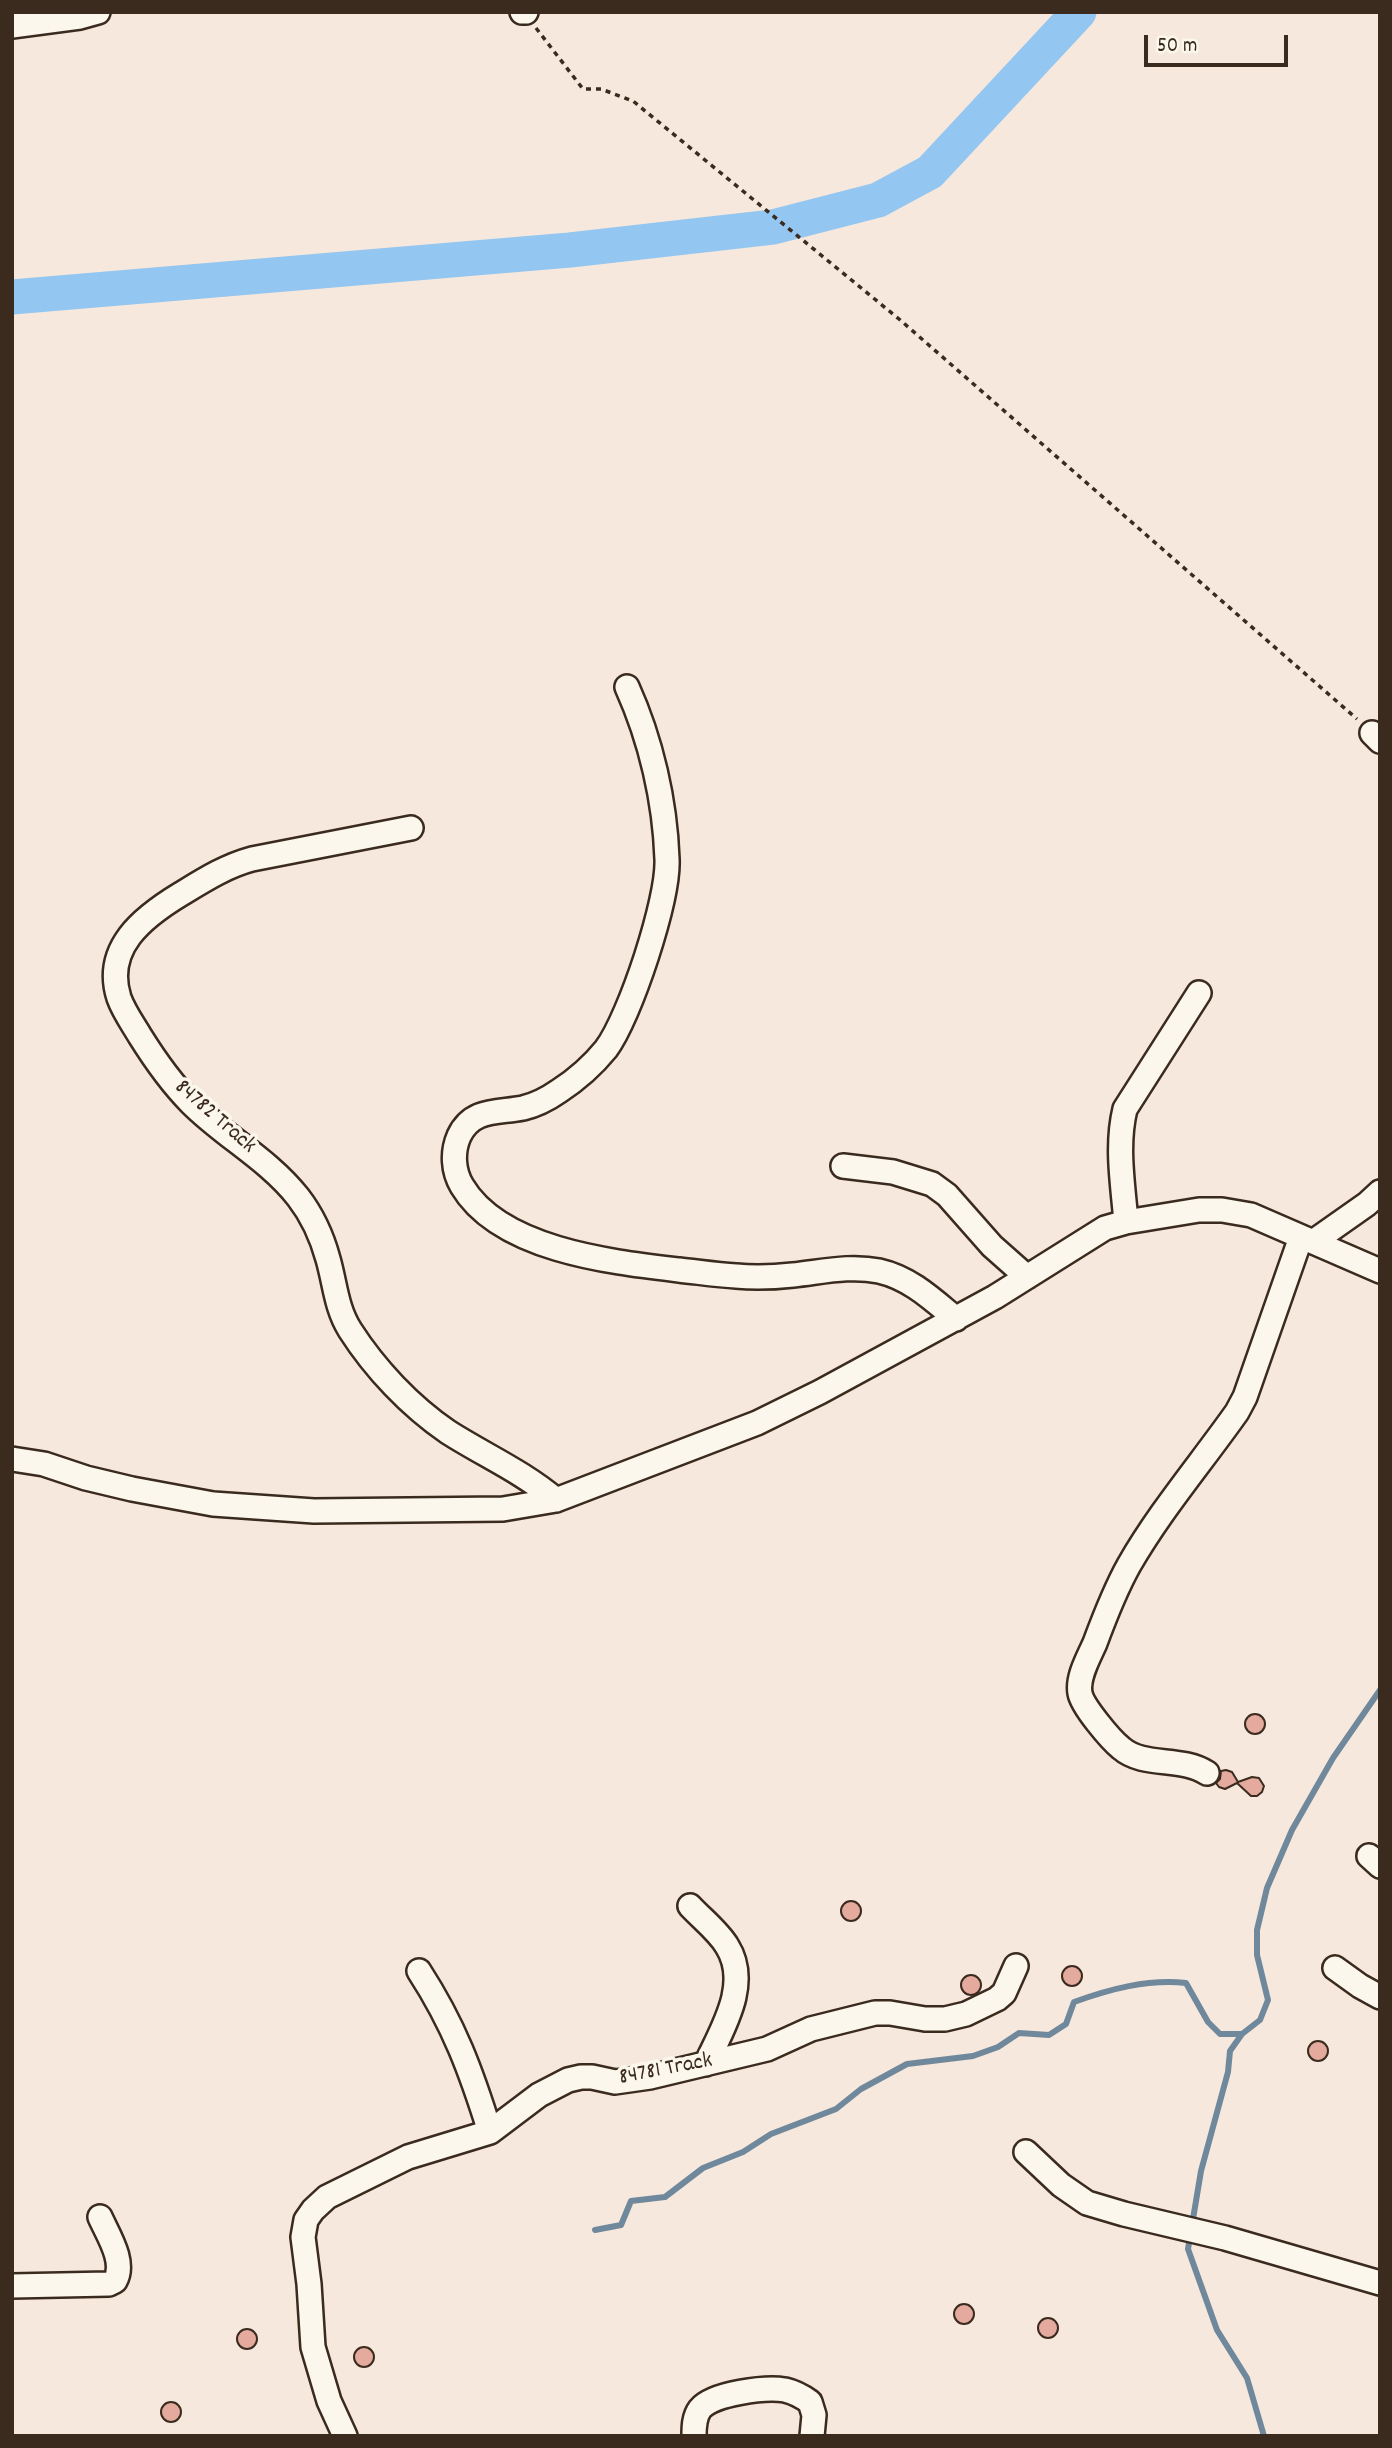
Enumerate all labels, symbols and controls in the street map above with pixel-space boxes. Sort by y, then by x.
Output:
scale bar [1147,21,1290,65]
text: 50 m [1157,32,1197,62]
street label: 84782 Track [167,1075,261,1161]
street label: 84781 Track [617,2048,715,2094]

